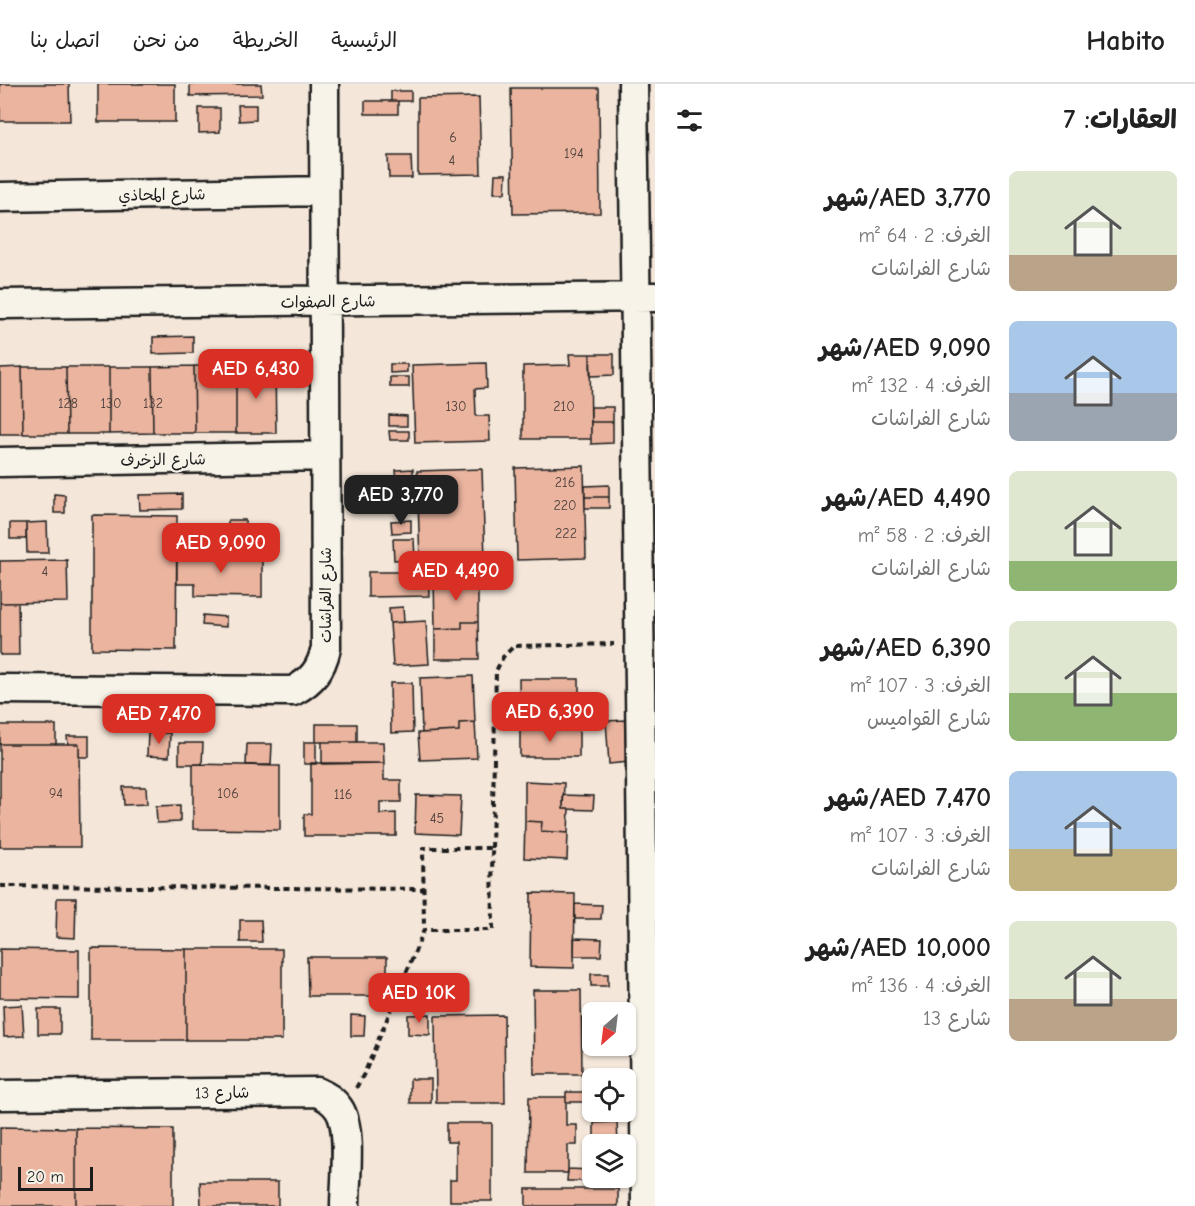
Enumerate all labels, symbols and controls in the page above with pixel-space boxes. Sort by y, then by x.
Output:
text: Habito [1086,25,1165,57]
text: اتصل بنا [30,28,100,52]
text: من نحن [133,28,200,52]
text: الخريطة [233,28,298,52]
text: الرئيسية [331,28,397,52]
icon: filters [673,104,706,137]
text: العقارات: 7 [1064,105,1177,135]
house number: 6 [449,129,457,146]
house number: 194 [564,145,584,162]
house number: 4 [449,152,456,169]
text: AED 3,770/شهر [825,183,991,213]
street label: شارع المحاذي [118,185,206,207]
icon: home [1057,195,1129,267]
text: الغرف: 2 · 64 m² [858,224,991,247]
text: شارع الفراشات [871,257,991,280]
street label: شارع الصفوات [280,292,376,314]
text: AED 9,090/شهر [819,333,991,363]
icon: home [1057,345,1129,417]
pin: AED 6,430 [187,349,325,400]
text: AED 6,430 [212,357,300,380]
text: الغرف: 4 · 132 m² [851,374,991,397]
house number: 128 [58,395,78,412]
house number: 130 [100,395,122,412]
house number: 132 [143,395,163,412]
house number: 130 [445,398,467,415]
house number: 210 [553,398,575,415]
text: شارع الفراشات [871,407,991,430]
street label: شارع الزخرف [120,450,206,472]
house number: 216 [555,474,575,491]
pin: AED 3,770 [332,475,470,526]
text: AED 3,770 [358,483,444,506]
text: AED 4,490/شهر [823,483,991,513]
icon: home [1057,495,1129,567]
house number: 220 [553,497,577,514]
pin: AED 9,090 [152,523,290,574]
text: الغرف: 2 · 58 m² [858,524,991,547]
house number: 222 [555,525,577,542]
text: AED 9,090 [176,531,266,554]
street label: شارع الفراشات [317,547,337,643]
pin: AED 4,490 [387,551,525,602]
text: شارع الفراشات [871,557,991,580]
text: AED 4,490 [413,559,499,582]
house number: 4 [42,563,49,580]
text: AED 6,390/شهر [821,633,991,663]
icon: home [1057,645,1129,717]
text: الغرف: 3 · 107 m² [850,674,991,697]
pin: AED 6,390 [481,692,619,743]
pin: AED 7,470 [90,694,228,745]
text: AED 6,390 [506,700,594,723]
text: AED 7,470 [116,702,202,725]
text: شارع القواميس [867,707,991,730]
text: AED 7,470/شهر [826,783,991,813]
house number: 94 [49,785,63,802]
house number: 106 [217,785,239,802]
house number: 116 [334,786,352,803]
icon: home [1057,795,1129,867]
house number: 45 [430,810,444,827]
text: الغرف: 3 · 107 m² [850,824,991,847]
text: شارع الفراشات [871,857,991,880]
text: AED 10,000/شهر [806,933,991,963]
icon: home [1057,945,1129,1017]
pin: AED 10K [364,973,474,1024]
text: الغرف: 4 · 136 m² [851,974,991,997]
text: AED 10K [382,981,456,1004]
north arrow [582,1002,636,1056]
map controls [582,1002,636,1188]
text: شارع 13 [923,1007,991,1030]
button: locate [582,1068,636,1122]
street label: شارع 13 [195,1084,249,1104]
button: layers [582,1134,636,1188]
scale bar [18,1164,93,1192]
text: 20 m [27,1168,64,1186]

